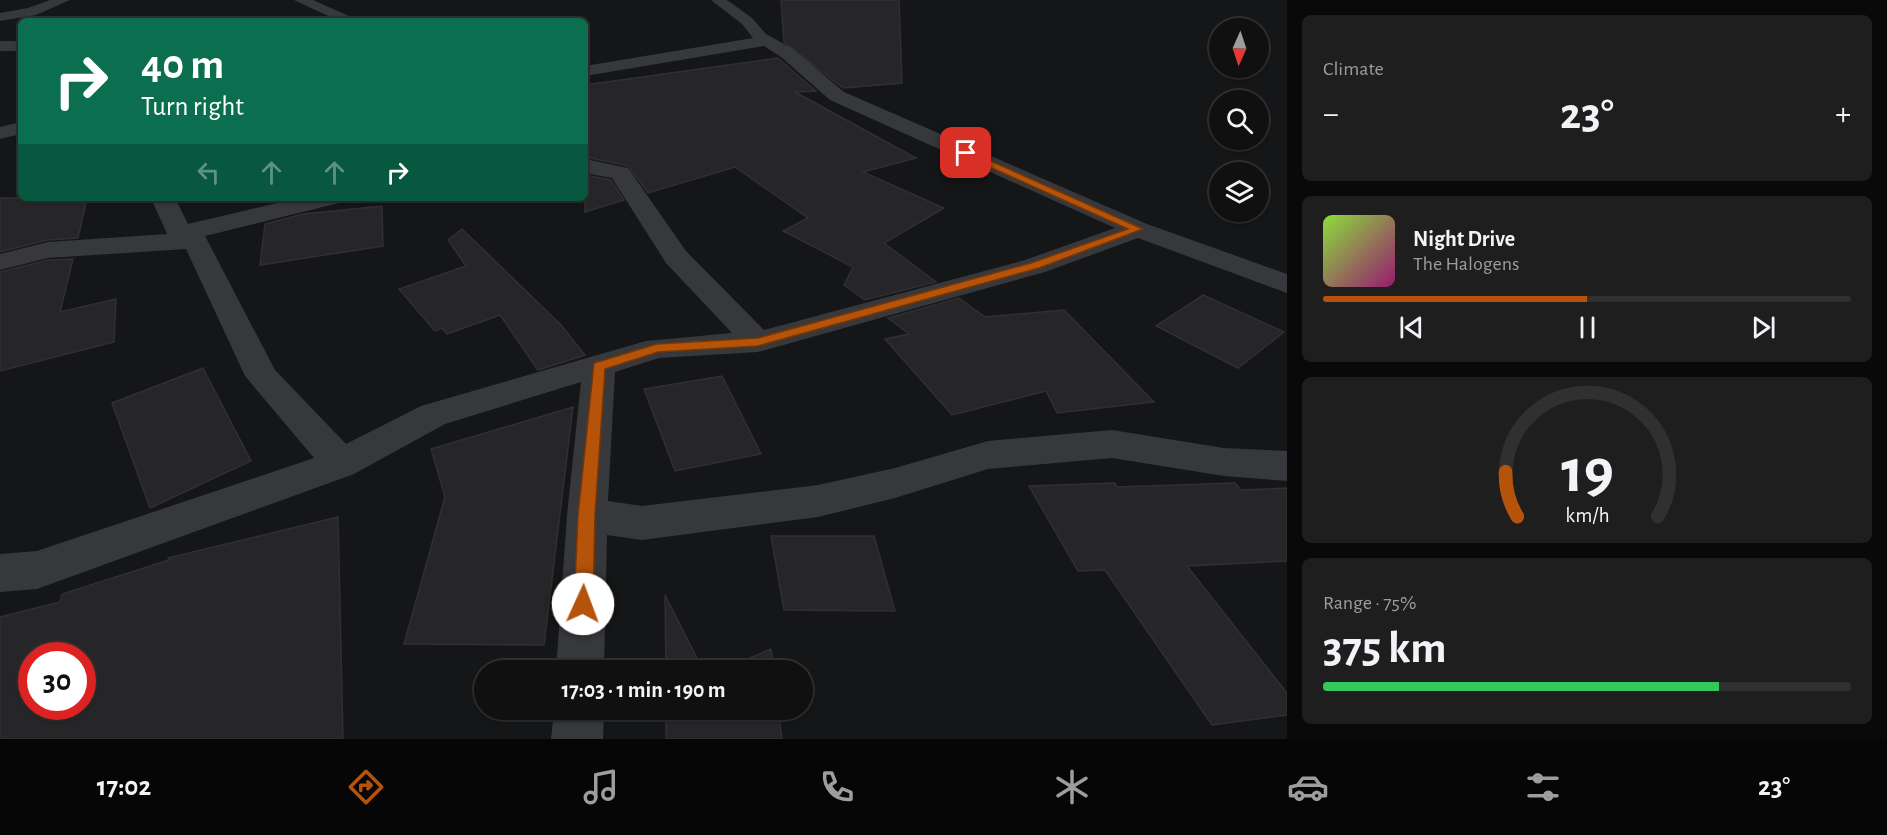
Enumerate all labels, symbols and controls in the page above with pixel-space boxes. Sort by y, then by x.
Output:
north arrow [1209,18,1269,78]
map controls [1209,18,1269,222]
icon: right [42,42,120,120]
text: 40 m [141,44,224,86]
text: Climate [1323,59,1384,79]
button: search [1209,90,1269,150]
text: 23° [1560,92,1614,137]
text: Turn right [141,93,244,120]
text: − [1323,98,1339,131]
text: + [1835,98,1851,131]
pin [940,127,991,178]
icon: arrive [949,136,982,169]
icon: left [192,156,225,189]
icon: ahead [255,156,288,189]
icon: ahead [318,156,351,189]
icon: right [381,156,414,189]
button: layers [1209,162,1269,222]
text: Night Drive [1413,228,1515,250]
text: The Halogens [1413,254,1519,274]
icon: previous [1395,311,1428,344]
icon: pause [1571,311,1604,344]
icon: next [1747,311,1780,344]
text: 19 [1561,441,1613,503]
text: km/h [1565,505,1609,526]
position arrow [551,572,615,636]
text: Range · 75% [1323,593,1416,613]
text: 375 km [1323,626,1447,671]
speed limit sign: 30 [18,642,96,720]
text: 17:03 · 1 min · 190 m [561,679,726,701]
icon: directions [345,766,387,808]
icon: music [580,766,622,808]
icon: phone [816,766,858,808]
icon: climate [1051,766,1093,808]
icon: car [1287,766,1329,808]
icon: filters [1522,766,1564,808]
text: 17:02 [97,773,151,800]
text: 23° [1758,773,1790,800]

